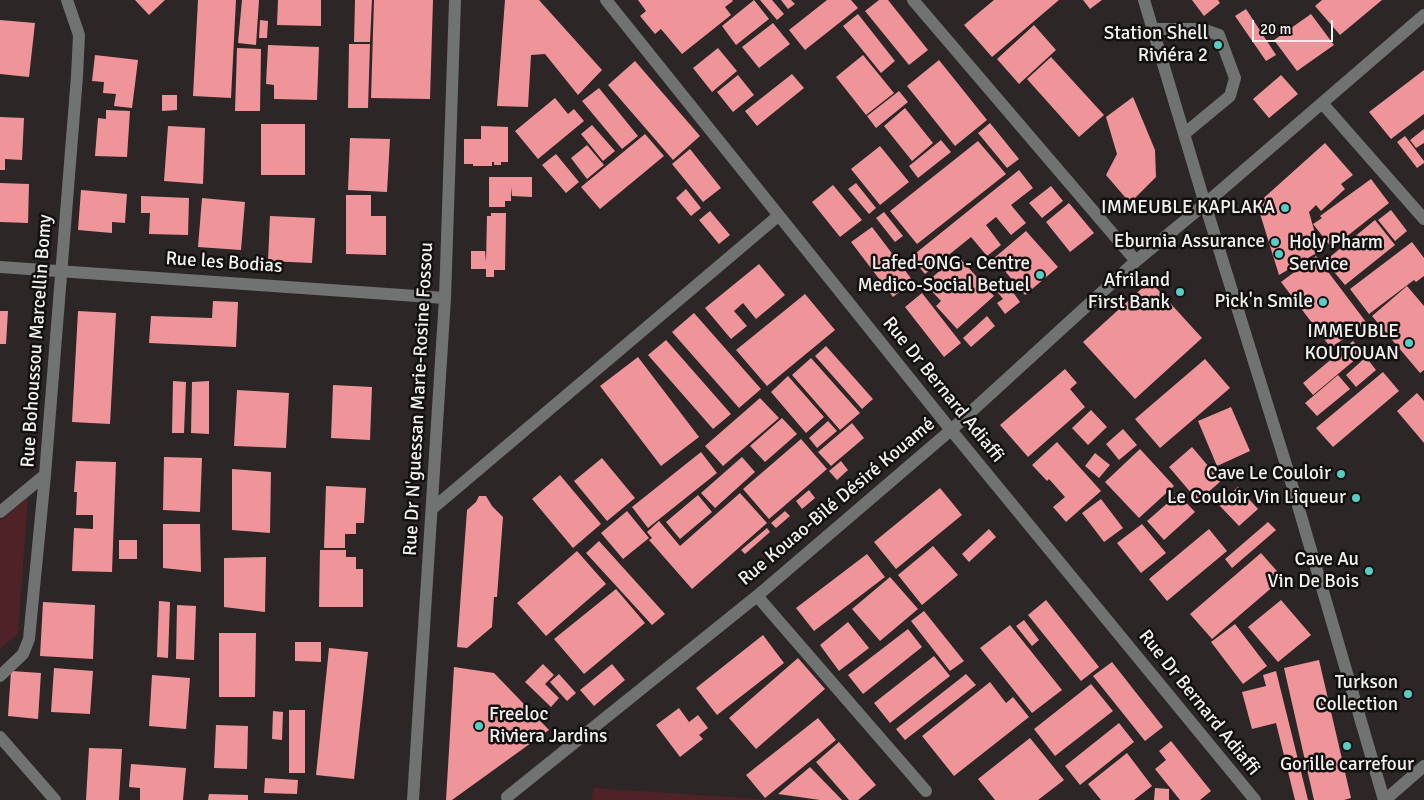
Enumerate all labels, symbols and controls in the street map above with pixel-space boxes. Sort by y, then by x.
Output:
scale bar [1254,10,1335,42]
text: 20 m [1260,20,1291,38]
place label: Station Shell Riviéra 2 [1104,23,1208,67]
marker: Station Shell Riviéra 2 [1212,39,1224,51]
place label: IMMEUBLE KAPLAKA [1101,197,1275,219]
marker: IMMEUBLE KAPLAKA [1279,202,1291,214]
street label: Rue Bohoussou Marcellin Bomy [17,214,57,468]
place label: Eburnia Assurance [1114,231,1265,253]
place label: Holy Pharm Service [1289,232,1383,276]
marker: Eburnia Assurance [1269,236,1281,248]
street label: Rue Dr N'guessan Marie-Rosine Fossou [399,241,439,557]
street label: Rue les Bodias [165,248,283,278]
marker: Holy Pharm Service [1273,248,1285,260]
place label: Lafed-ONG - Centre Medico-Social Betuel [857,253,1030,297]
marker: Lafed-ONG - Centre Medico-Social Betuel [1034,269,1046,281]
place label: Afriland First Bank [1088,270,1170,314]
marker: Afriland First Bank [1174,286,1186,298]
place label: Pick'n Smile [1214,291,1313,313]
marker: Pick'n Smile [1317,296,1329,308]
street label: Rue Dr Bernard Adiaffi [877,313,1009,467]
place label: IMMEUBLE KOUTOUAN [1304,321,1399,365]
marker: IMMEUBLE KOUTOUAN [1403,337,1415,349]
street label: Rue Kouao-Bilé Désiré Kouamé [734,413,940,591]
place label: Cave Le Couloir [1206,463,1331,485]
marker: Cave Le Couloir [1335,468,1347,480]
place label: Le Couloir Vin Liqueur [1167,487,1346,509]
marker: Le Couloir Vin Liqueur [1350,492,1362,504]
place label: Cave Au Vin De Bois [1268,549,1359,593]
marker: Cave Au Vin De Bois [1363,565,1375,577]
street label: Rue Dr Bernard Adiaffi [1133,626,1265,780]
place label: Turkson Collection [1315,672,1398,716]
marker: Turkson Collection [1402,688,1414,700]
place label: Freeloc Riviera Jardins [489,704,607,748]
marker: Freeloc Riviera Jardins [473,720,485,732]
marker: Gorille carrefour [1341,740,1353,752]
place label: Gorille carrefour [1280,754,1414,776]

